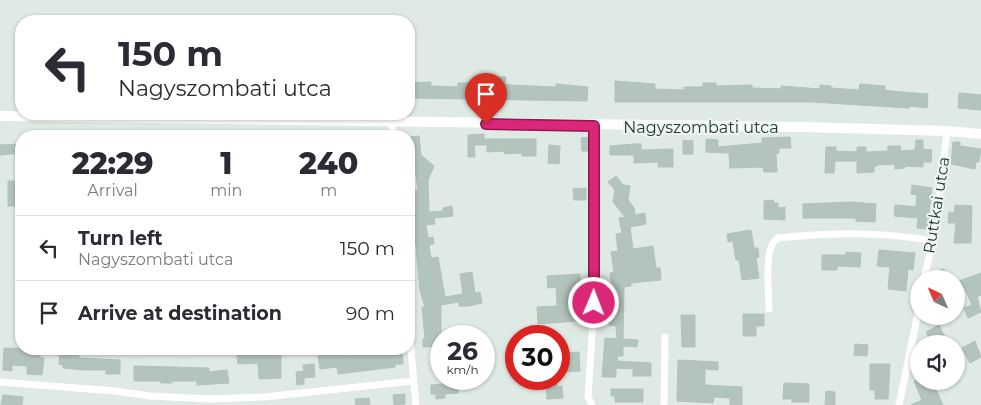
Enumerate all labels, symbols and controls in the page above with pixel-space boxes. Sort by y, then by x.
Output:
text: 150 m [118,32,223,75]
icon: left [35,35,100,100]
pin [465,73,507,124]
text: Nagyszombati utca [118,75,332,102]
icon: arrive [472,80,500,108]
street label: Nagyszombati utca [623,118,779,137]
text: 22:29 [72,145,154,182]
text: 1 [220,145,232,182]
text: 240 [299,145,358,182]
street label: Ruttkai utca [919,155,954,255]
text: Arrival [87,181,138,200]
text: min [210,181,242,200]
text: m [320,181,337,200]
text: Turn left [78,227,163,250]
icon: left [35,234,63,262]
text: 150 m [340,237,395,260]
text: Nagyszombati utca [78,250,233,269]
north arrow [910,270,965,325]
map controls [910,270,965,390]
position arrow [567,276,619,328]
icon: arrive [35,299,63,327]
text: Arrive at destination [78,302,282,325]
text: 90 m [346,302,395,325]
speed limit sign: 30 [505,325,570,390]
button: sound [910,335,965,390]
text: 26 [447,336,478,366]
text: km/h [446,362,479,377]

